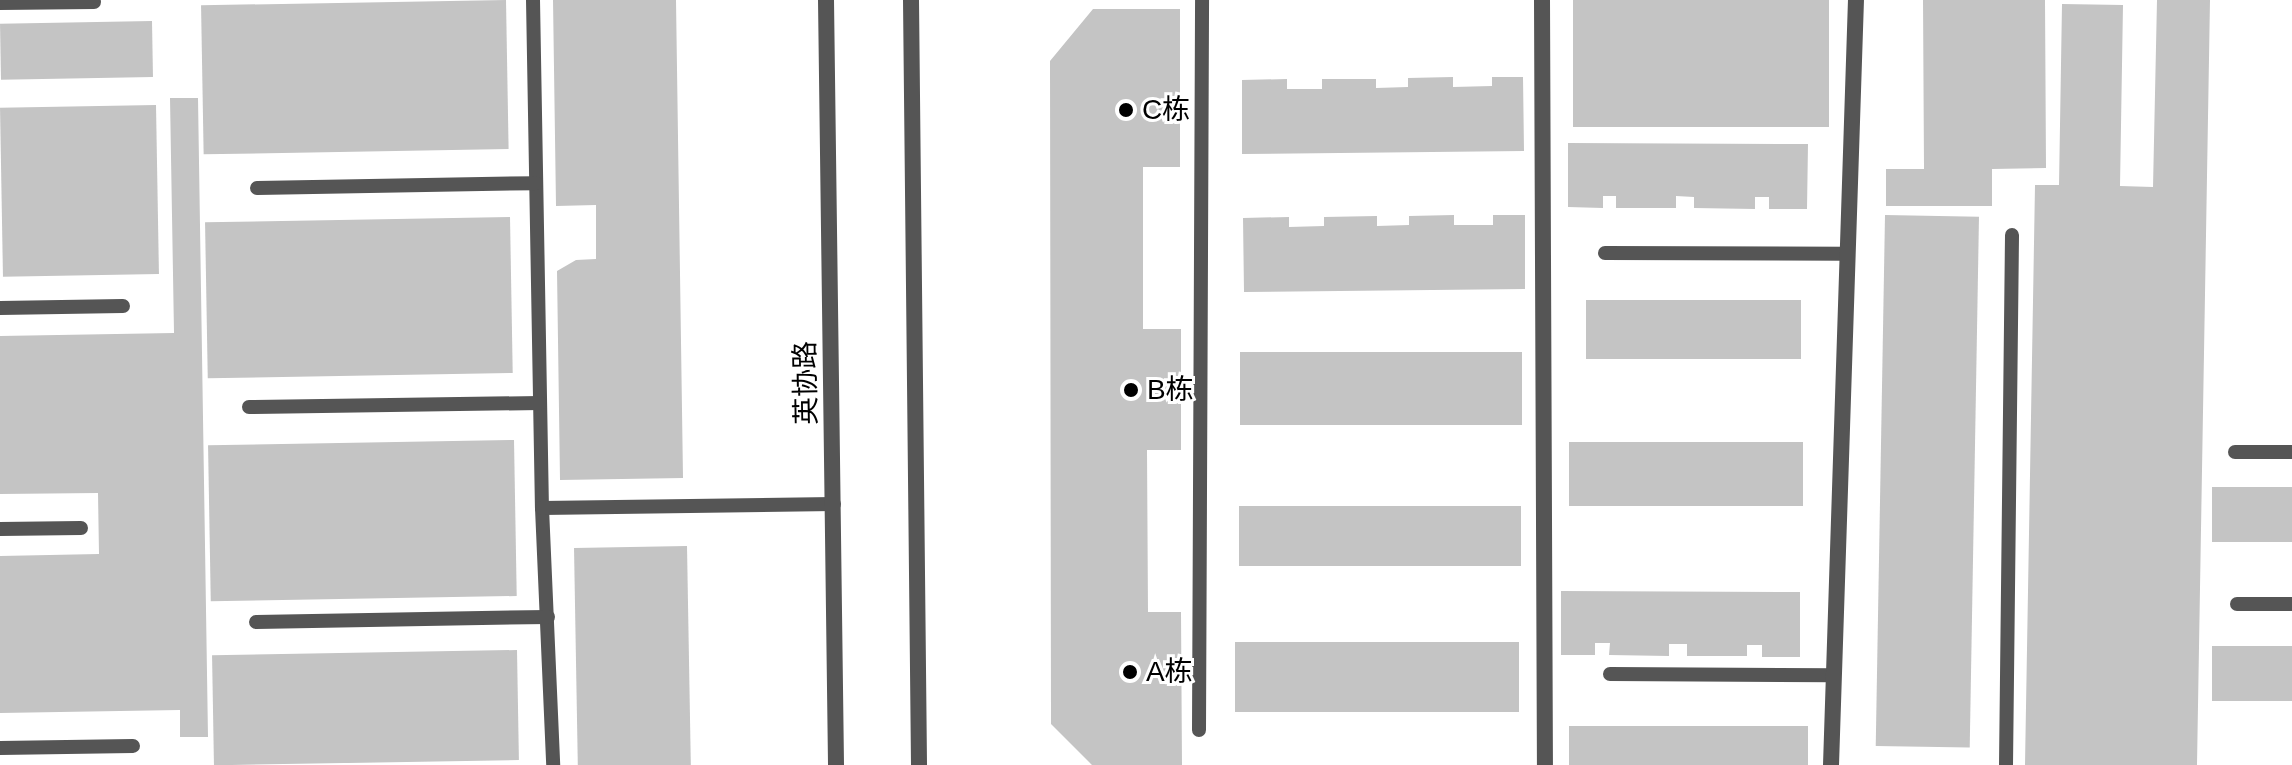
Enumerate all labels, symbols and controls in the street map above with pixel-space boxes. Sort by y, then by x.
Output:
place label: C栋 [1142,93,1190,127]
marker: C栋 [1117,101,1135,119]
street label: 英协路 [788,341,824,425]
place label: B栋 [1147,373,1194,407]
marker: B栋 [1122,381,1140,399]
place label: A栋 [1146,655,1193,689]
marker: A栋 [1121,663,1139,681]

